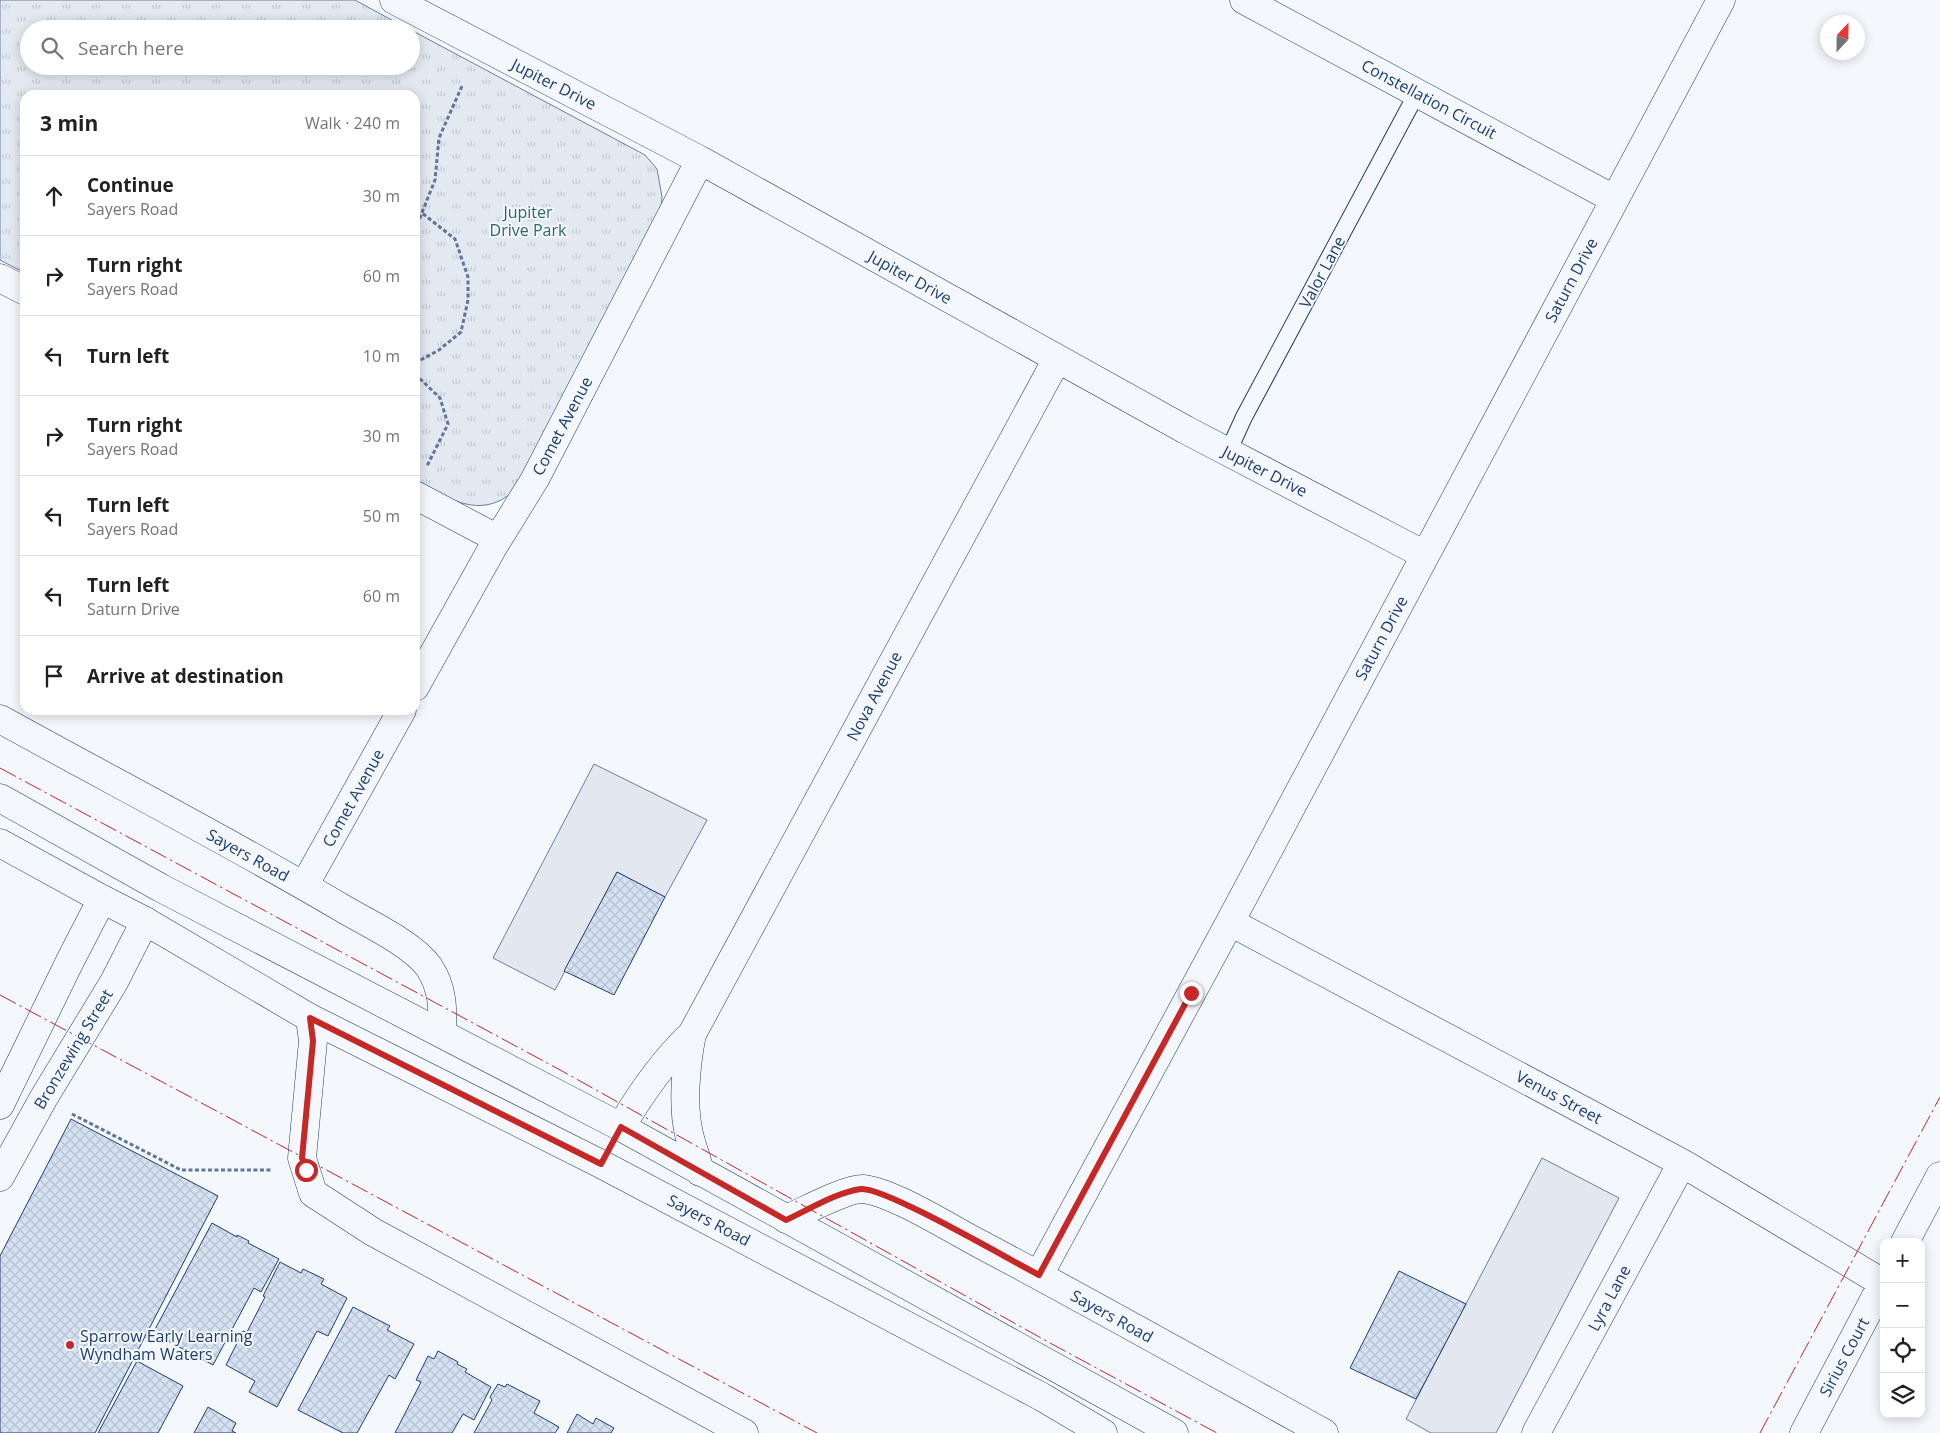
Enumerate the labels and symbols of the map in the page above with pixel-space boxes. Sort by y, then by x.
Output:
north arrow [1820,15,1865,60]
street label: Jupiter Drive [506,52,600,115]
street label: Constellation Circuit [1358,54,1501,144]
park label: Jupiter Drive Park [490,201,567,241]
street label: Valor Lane [1294,232,1350,312]
street label: Saturn Drive [1539,234,1603,326]
street label: Jupiter Drive [862,244,956,309]
street label: Comet Avenue [527,373,597,479]
street label: Jupiter Drive [1217,439,1311,502]
street label: Saturn Drive [1349,592,1413,684]
street label: Nova Avenue [841,647,907,745]
street label: Comet Avenue [317,745,389,851]
street label: Sayers Road [203,823,293,887]
route end [1180,982,1203,1005]
street label: Bronzewing Street [28,985,118,1113]
street label: Venus Street [1512,1065,1606,1129]
route start [295,1159,318,1182]
street label: Sayers Road [664,1189,754,1251]
street label: Lyra Lane [1582,1261,1636,1335]
street label: Sayers Road [1067,1284,1157,1348]
street label: Sirius Court [1814,1313,1874,1400]
place label: Sparrow Early Learning Wyndham Waters [80,1325,253,1365]
marker: Sparrow Early Learning Wyndham Waters [64,1339,76,1351]

